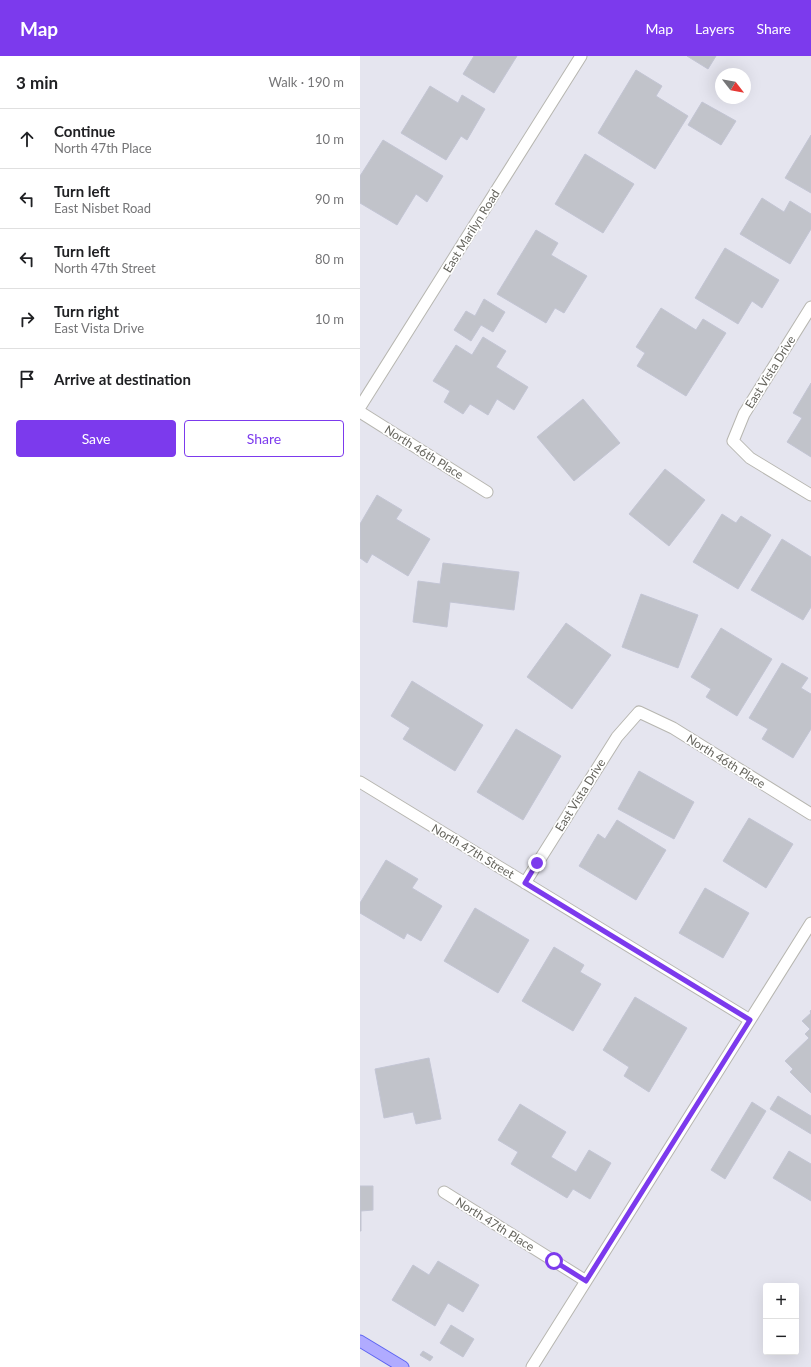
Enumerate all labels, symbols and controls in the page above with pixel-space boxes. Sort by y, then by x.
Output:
text: Map [20,17,58,40]
text: Map [645,20,673,37]
text: Layers [695,20,735,37]
text: Share [757,20,791,37]
north arrow [715,68,751,104]
text: 3 min [16,72,58,93]
text: Walk · 190 m [268,74,344,90]
text: Continue [54,122,115,140]
icon: ahead [16,128,38,150]
text: 10 m [315,131,344,147]
text: North 47th Place [54,140,152,156]
text: Turn left [54,182,110,200]
street label: East Marilyn Road [439,187,503,275]
icon: left [16,188,38,210]
text: 90 m [315,191,344,207]
text: East Nisbet Road [54,200,151,216]
text: Turn left [54,242,110,260]
icon: left [16,248,38,270]
text: 80 m [315,251,344,267]
text: North 47th Street [54,260,156,276]
text: Turn right [54,302,119,320]
icon: right [16,308,38,330]
text: 10 m [315,311,344,327]
text: East Vista Drive [54,320,144,336]
street label: East Vista Drive [742,333,798,411]
icon: arrive [16,368,38,390]
text: Arrive at destination [54,370,191,388]
button: Save [16,420,176,457]
button: Share [184,420,344,457]
street label: North 46th Place [382,422,466,482]
street label: North 46th Place [684,731,768,791]
street label: East Vista Drive [552,756,608,834]
street label: North 47th Street [429,820,518,882]
route end [528,854,546,872]
street label: North 47th Place [453,1194,537,1254]
route start [545,1252,563,1270]
map controls [763,1283,799,1355]
button: + [763,1283,799,1319]
button: − [763,1319,799,1355]

